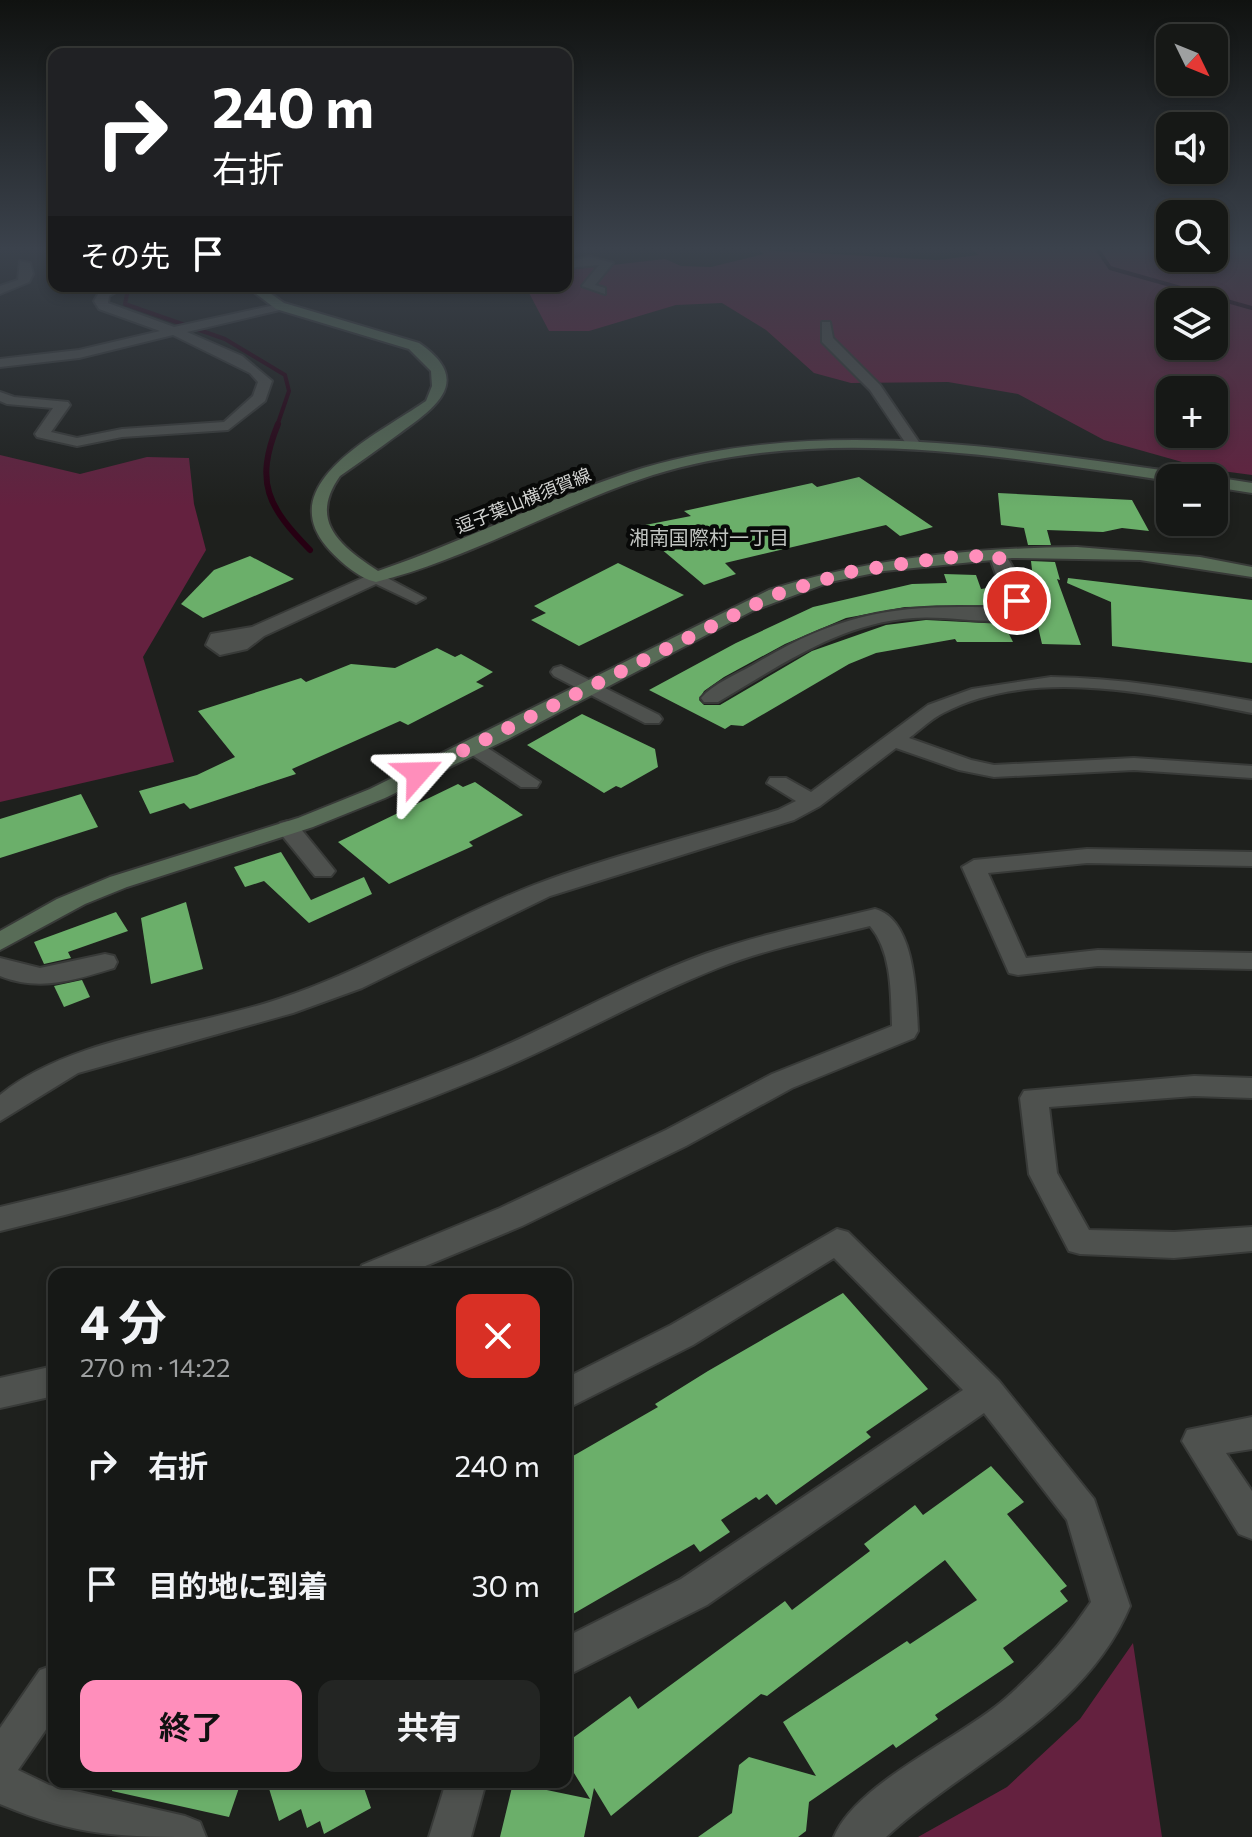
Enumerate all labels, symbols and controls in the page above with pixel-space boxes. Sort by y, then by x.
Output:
north arrow [1156,24,1228,96]
map controls [1156,24,1228,536]
text: 240 m [212,71,374,140]
icon: right [80,80,184,184]
button: sound [1156,112,1228,184]
text: 右折 [212,145,284,189]
button: search [1156,200,1228,272]
icon: arrive [186,232,230,276]
text: その先 [80,236,170,273]
button: layers [1156,288,1228,360]
button: + [1156,376,1228,448]
street label: 逗子葉山横須賀線 [452,463,594,537]
button: − [1156,464,1228,536]
district label: 湘南国際村一丁目 [629,525,789,549]
pin [983,567,1051,635]
icon: arrive [995,579,1039,623]
position arrow [376,731,460,815]
text: 4 分 [80,1291,167,1350]
button: close [456,1294,540,1378]
text: 270 m · 14:22 [80,1351,230,1382]
icon: right [80,1442,124,1486]
text: 右折 [148,1446,208,1483]
text: 240 m [454,1446,540,1483]
icon: arrive [80,1562,124,1606]
text: 目的地に到着 [148,1566,328,1603]
text: 30 m [471,1566,540,1603]
button: 終了 [80,1680,302,1772]
button: 共有 [318,1680,540,1772]

